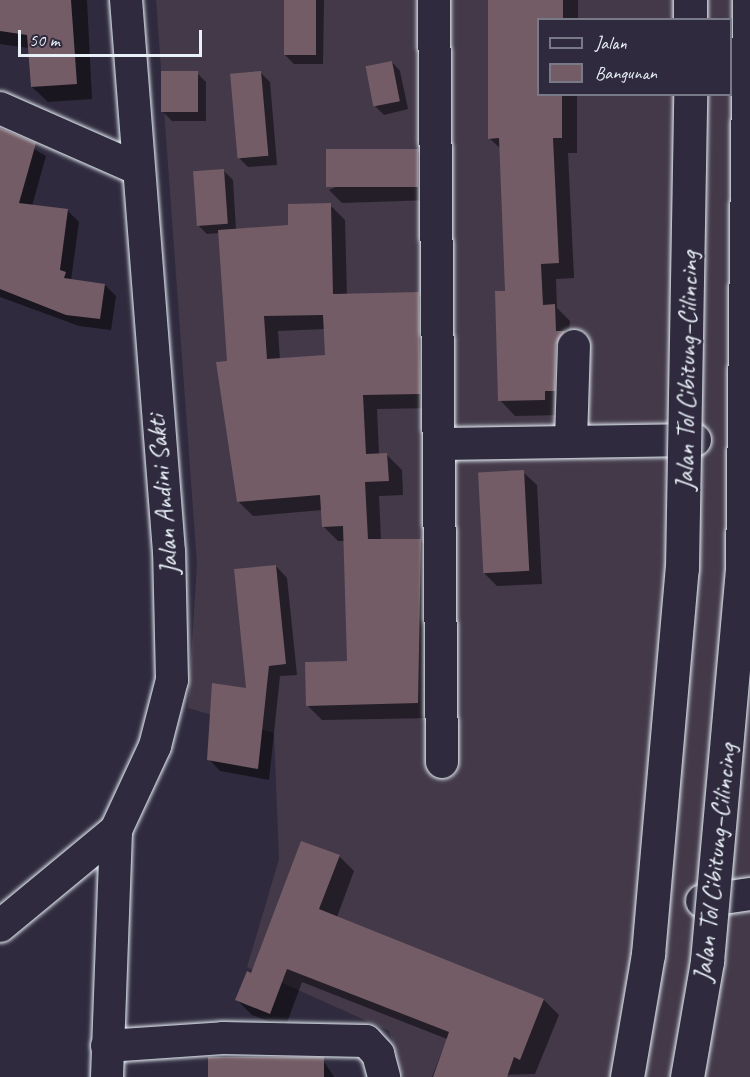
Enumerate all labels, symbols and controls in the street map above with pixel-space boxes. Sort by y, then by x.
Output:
scale bar [21,18,206,56]
legend [537,18,732,96]
text: 50 m [29,29,60,51]
text: Jalan [595,32,627,54]
text: Bangunan [595,62,657,84]
street label: Jalan Tol Cibitung–Cilincing [669,251,705,491]
street label: Jalan Andini Sakti [140,413,186,577]
street label: Jalan Tol Cibitung–Cilincing [687,743,743,983]

